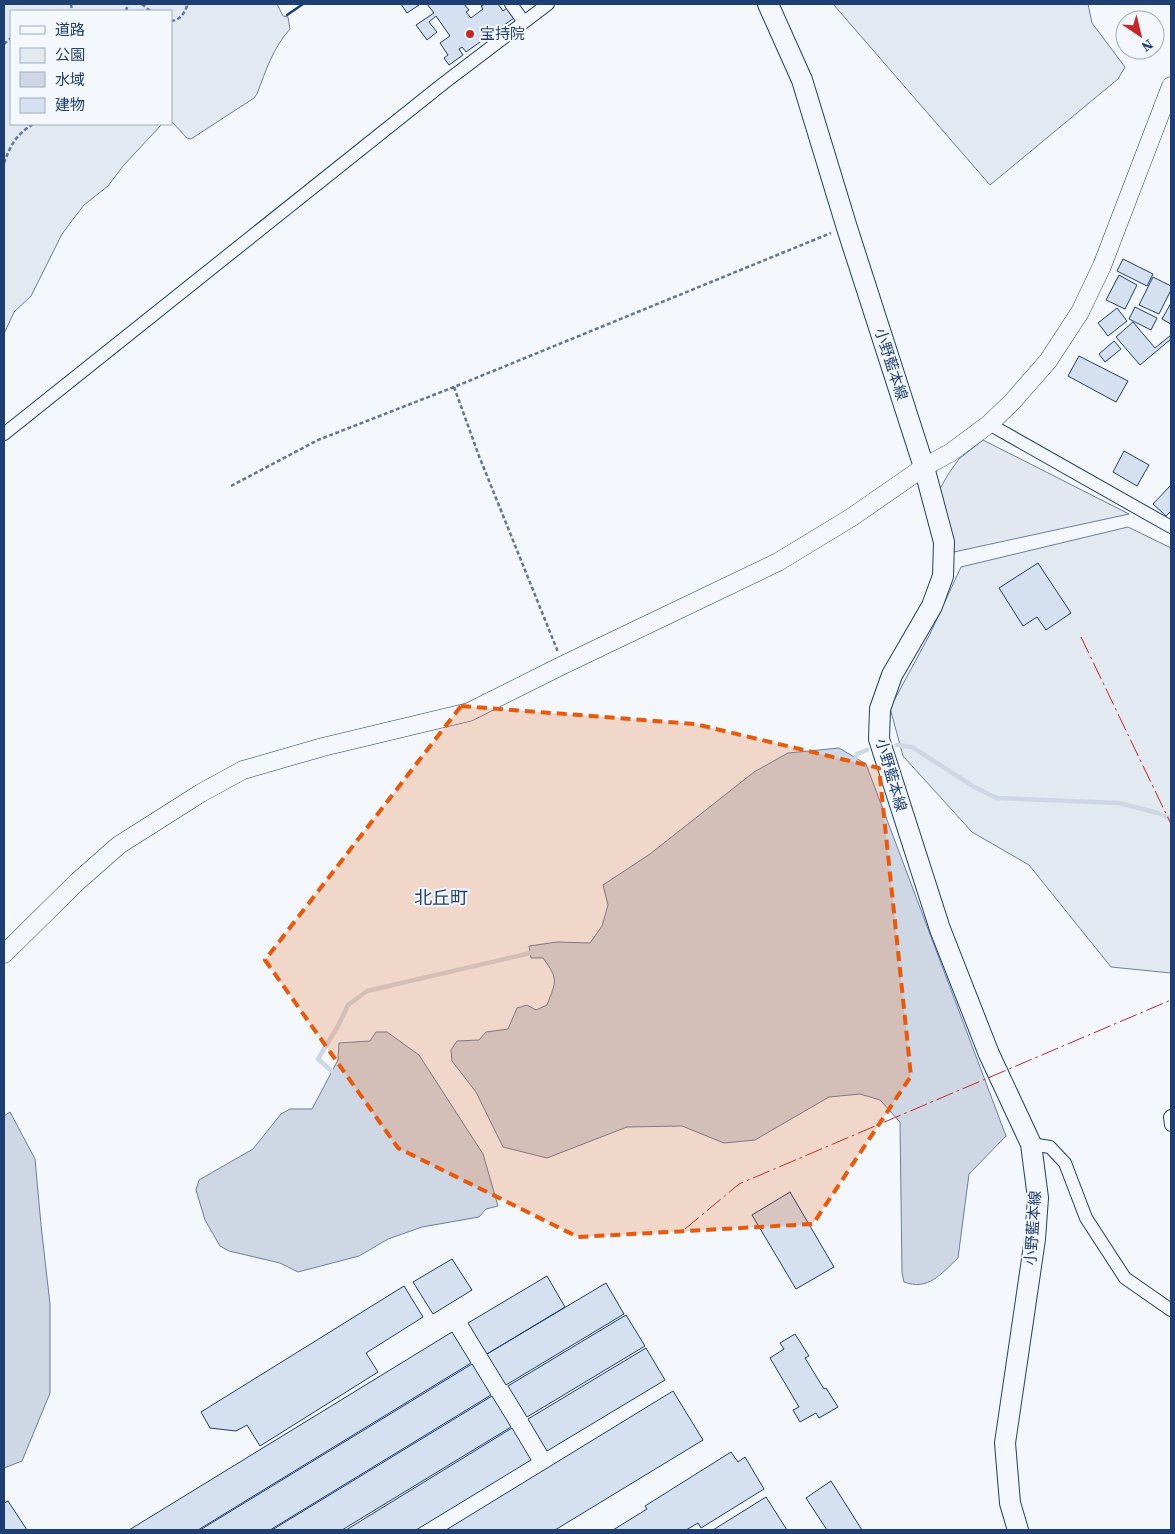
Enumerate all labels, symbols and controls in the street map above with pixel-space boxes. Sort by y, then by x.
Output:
legend [10,10,172,125]
north arrow [1115,10,1165,60]
text: 道路 [55,19,85,40]
place label: 宝持院 [480,23,525,44]
marker: 宝持院 [464,28,476,40]
text: N [1138,35,1157,57]
text: 公園 [55,44,85,65]
text: 水域 [55,69,85,90]
text: 建物 [55,94,85,115]
street label: 小野藍本線 [870,325,913,403]
street label: 小野藍本線 [871,736,912,814]
district label: 北丘町 [414,885,468,910]
street label: 小野藍本線 [1019,1190,1046,1266]

